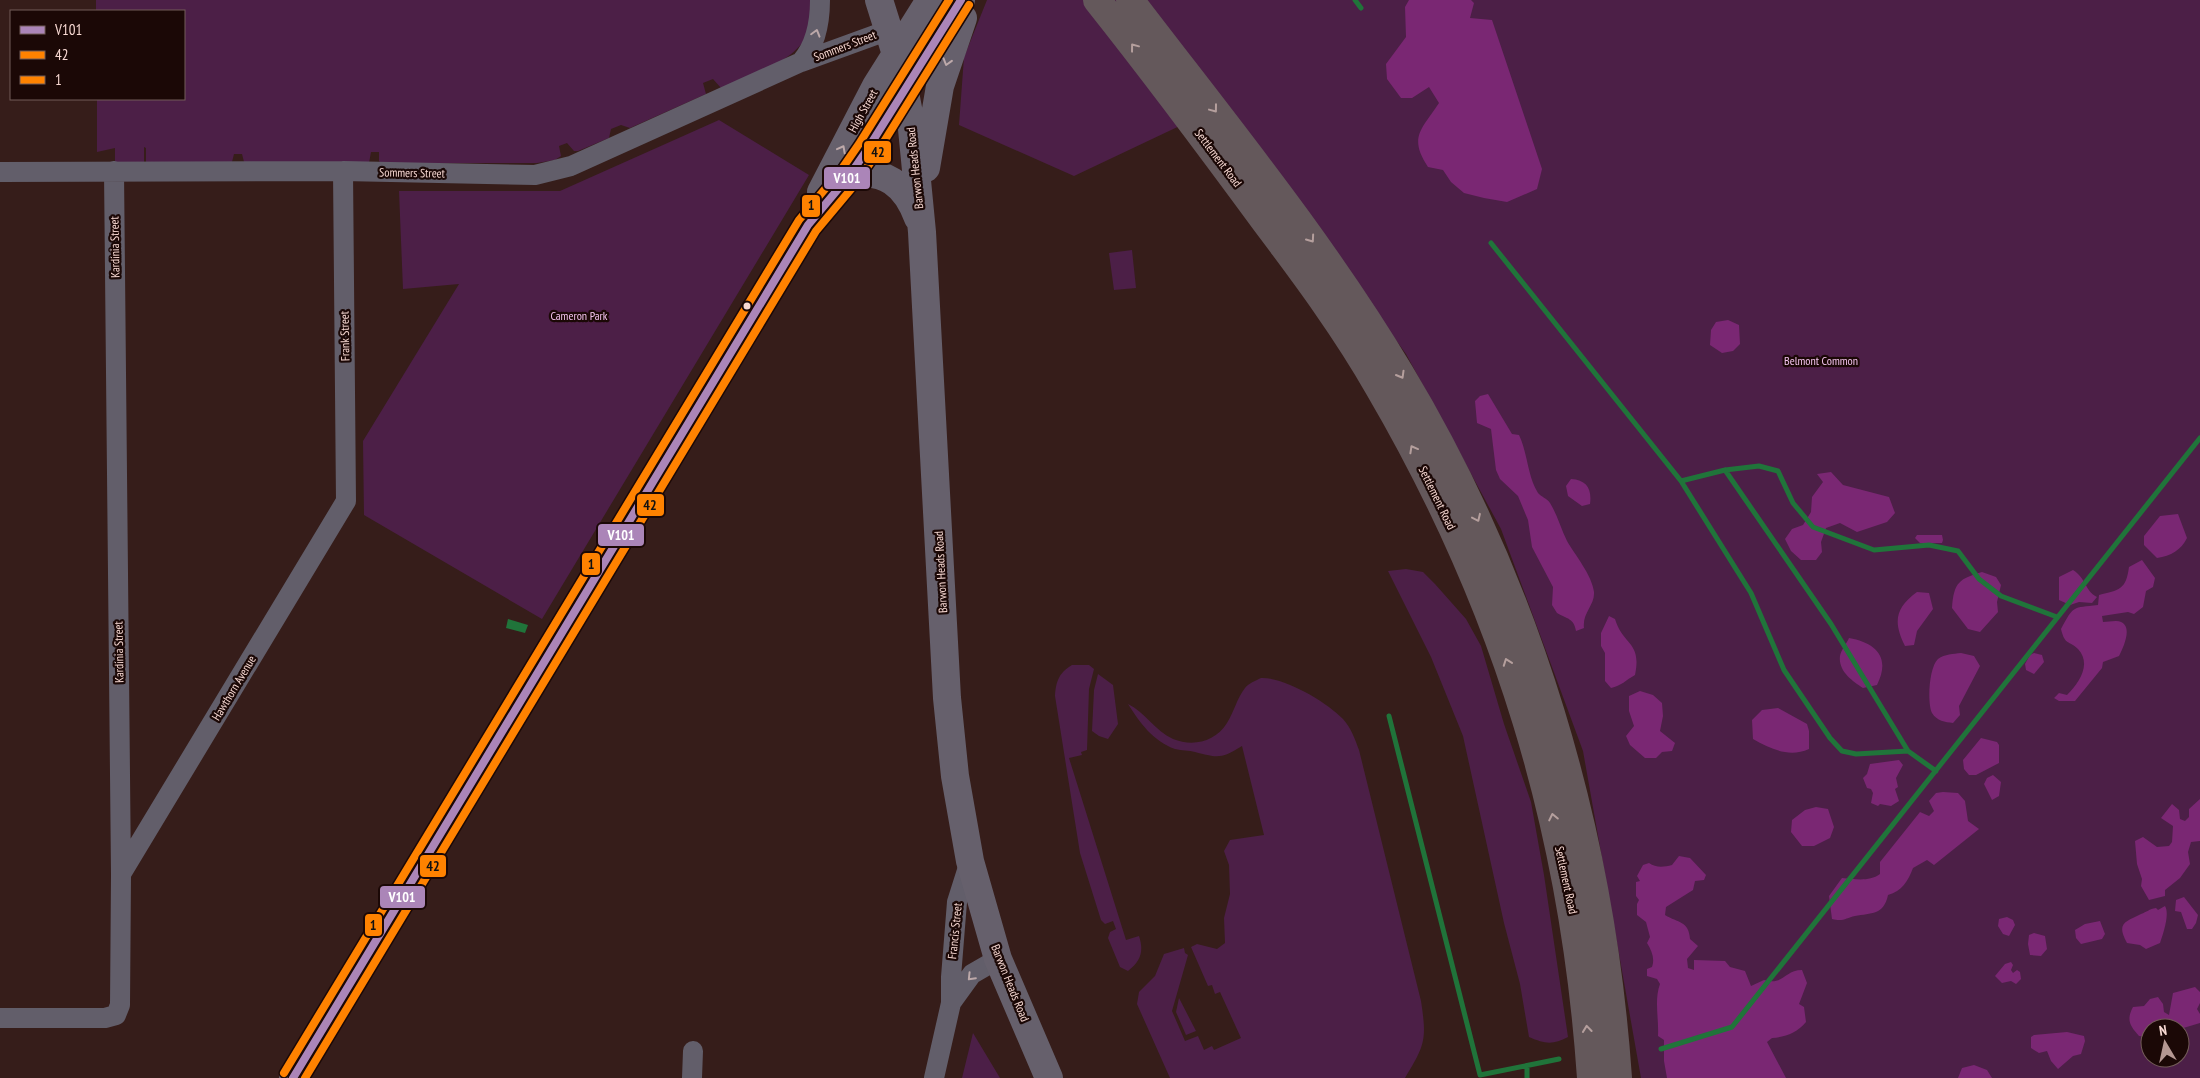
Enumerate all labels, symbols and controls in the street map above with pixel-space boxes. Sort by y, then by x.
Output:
legend [10,10,185,100]
text: V101 [54,20,82,39]
street label: Sommers Street [811,27,879,64]
one-way arrow [811,29,821,38]
one-way arrow [1131,43,1140,53]
text: 42 [55,45,69,64]
one-way arrow [943,58,953,66]
text: 1 [55,70,62,89]
street label: High Street [845,86,881,135]
one-way arrow [1208,103,1217,113]
street label: Barwon Heads Road [903,126,926,210]
street label: Settlement Road [1192,126,1245,190]
line badge: 42 [863,140,892,164]
text: 42 [871,143,885,161]
one-way arrow [836,145,846,154]
street label: Sommers Street [379,164,446,181]
line badge: V101 [823,166,871,190]
text: V101 [832,169,861,187]
line badge: 1 [801,194,821,218]
text: 1 [808,196,814,214]
street label: Kardinia Street [106,215,123,278]
one-way arrow [1305,233,1314,243]
unlabelled marker [742,301,752,311]
park label: Cameron Park [550,308,608,323]
street label: Frank Street [337,310,352,361]
park label: Belmont Common [1784,353,1858,368]
one-way arrow [1394,369,1404,378]
one-way arrow [1409,446,1419,455]
street label: Settlement Road [1416,464,1459,532]
line badge: 42 [636,493,665,517]
text: 42 [643,496,657,514]
one-way arrow [1470,513,1481,522]
line badge: V101 [597,523,645,547]
text: V101 [606,526,635,544]
street label: Barwon Heads Road [931,531,950,613]
line badge: 1 [581,552,601,576]
text: 1 [588,555,594,573]
street label: Kardinia Street [110,620,127,683]
street label: Hawthorn Avenue [208,652,259,723]
one-way arrow [1503,658,1513,666]
one-way arrow [1548,813,1559,822]
street label: Settlement Road [1552,845,1581,915]
line badge: 42 [419,854,447,878]
text: 42 [426,857,440,875]
line badge: V101 [379,885,426,909]
text: V101 [387,888,416,906]
street label: Francis Street [944,901,965,960]
line badge: 1 [364,913,383,937]
text: 1 [370,916,376,934]
street label: Barwon Heads Road [988,942,1033,1024]
one-way arrow [968,971,977,980]
north arrow [2140,1018,2190,1068]
text: N [2158,1021,2168,1040]
one-way arrow [1582,1025,1593,1033]

